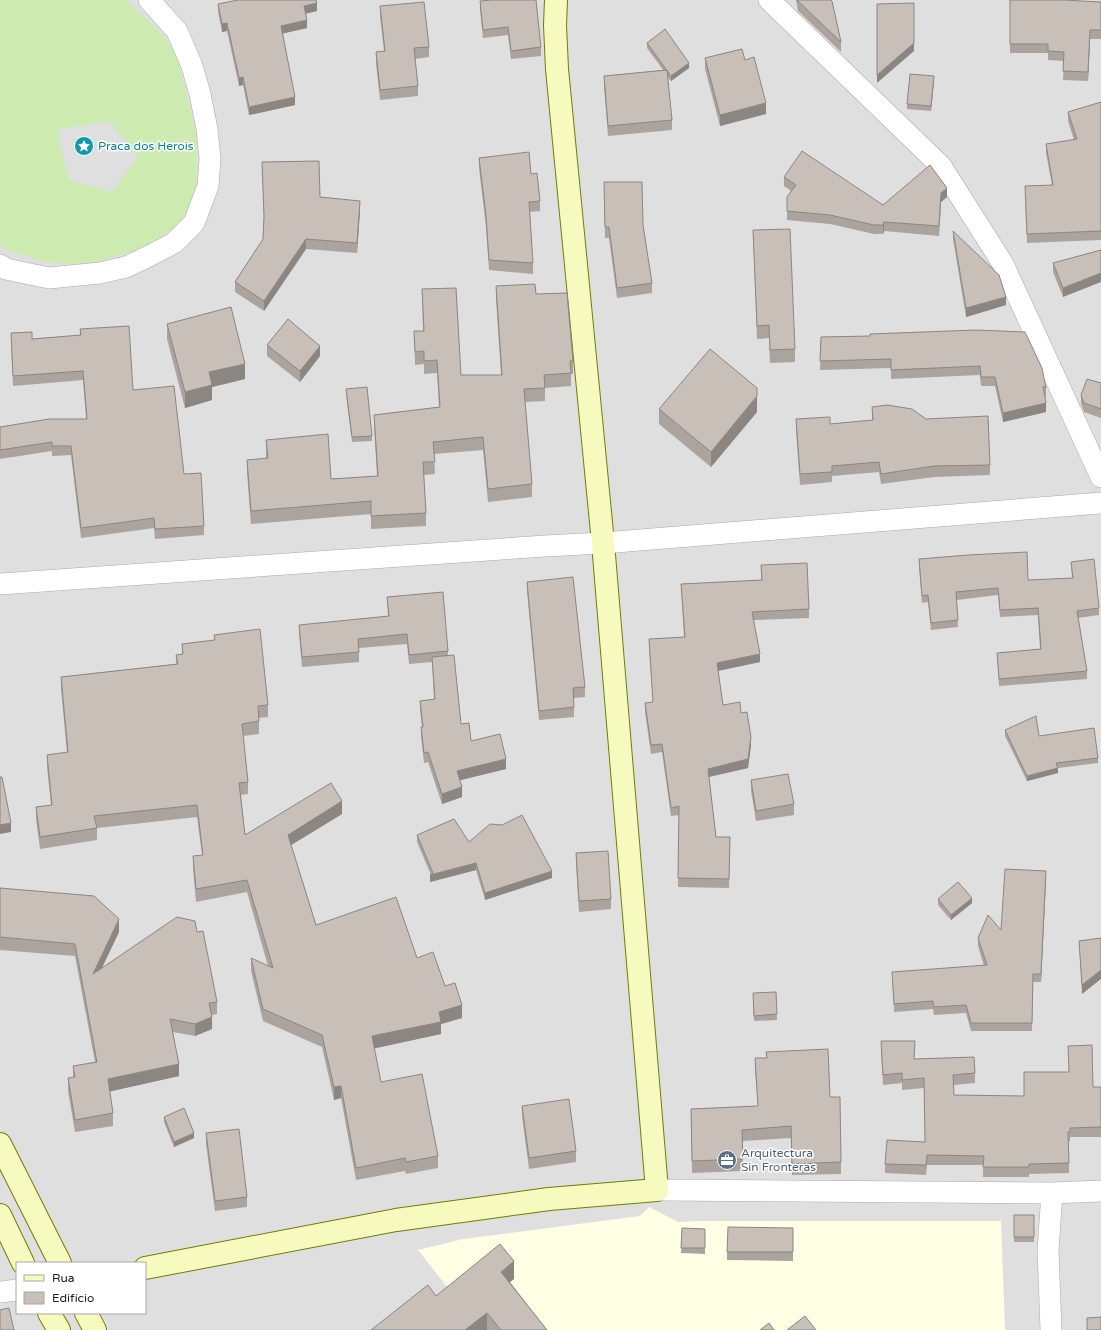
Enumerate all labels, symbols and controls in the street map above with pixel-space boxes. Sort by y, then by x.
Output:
place icon: Praca dos Herois [73,135,95,157]
place label: Praca dos Herois [98,139,194,153]
place label: Arquitectura Sin Fronteras [741,1146,816,1174]
office icon: Arquitectura Sin Fronteras [716,1149,738,1171]
legend [16,1262,146,1314]
text: Rua [52,1271,75,1285]
text: Edifício [52,1291,94,1305]

